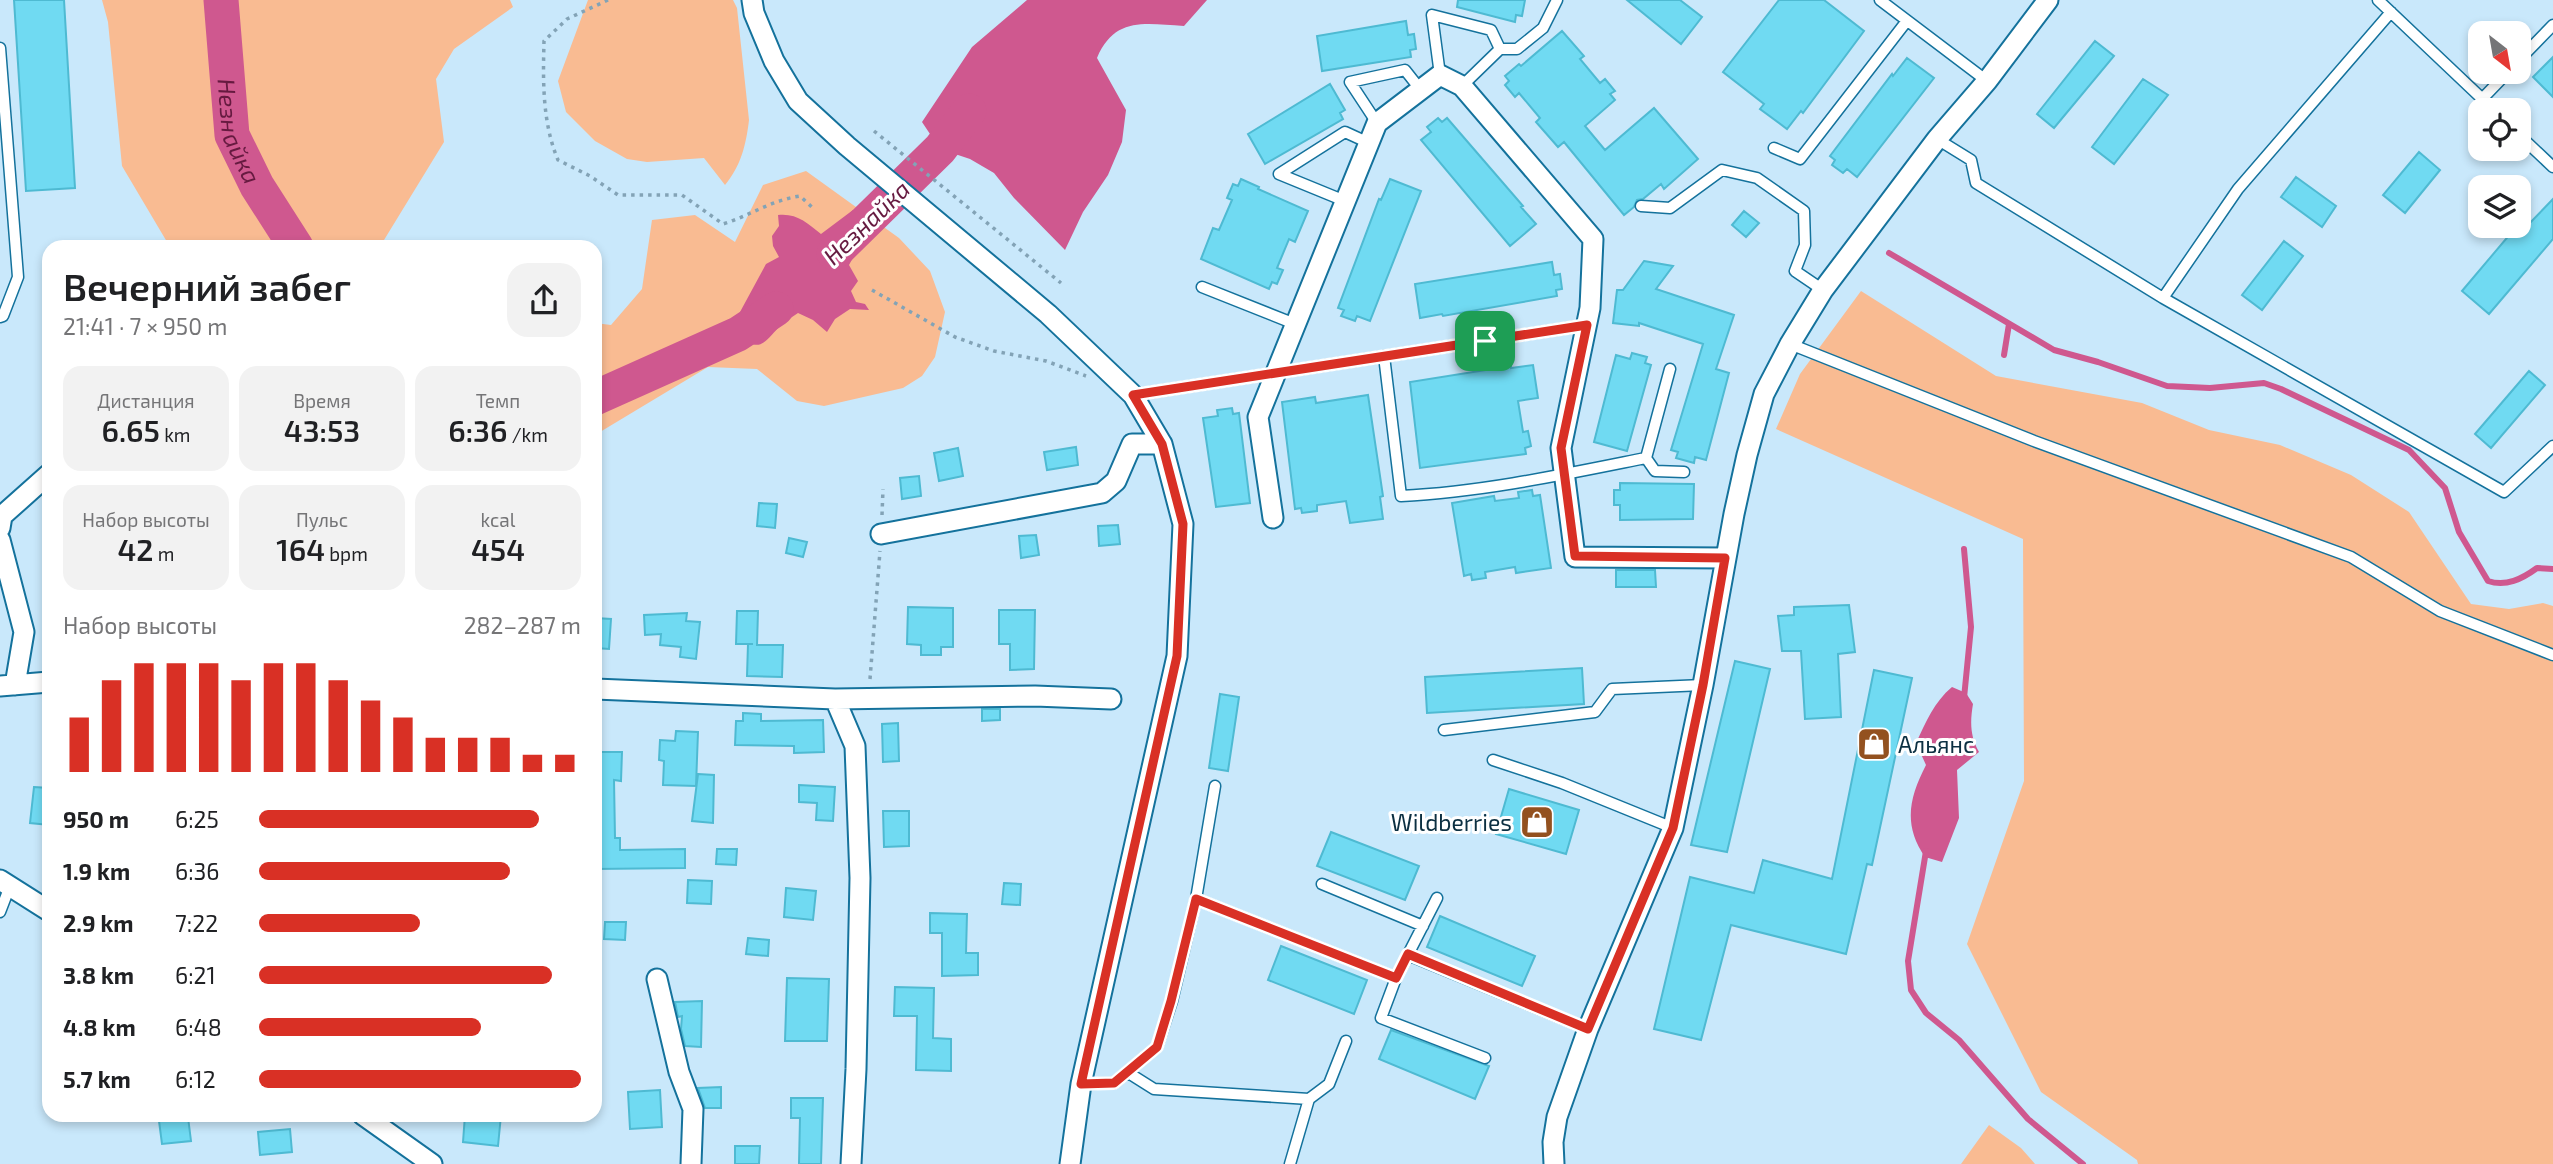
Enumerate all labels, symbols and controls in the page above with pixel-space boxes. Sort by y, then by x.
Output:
north arrow [2468,21,2530,84]
map controls [2468,21,2531,238]
water label: Незнайка [213,77,268,188]
button: locate [2468,98,2531,161]
water label: Незнайка [817,174,915,270]
button: layers [2468,175,2531,238]
text: Вечерний забег [63,263,351,309]
button: share [507,263,581,337]
pin [1455,311,1515,371]
text: 21:41 · 7 × 950 m [63,312,227,340]
icon: arrive [1466,322,1504,360]
text: Дистанция [97,389,195,412]
text: Время [293,389,351,412]
text: Темп [476,389,520,412]
text: 6.65 [102,412,160,448]
text: 43:53 [284,412,360,448]
text: 6:36 [448,412,507,448]
text: km [160,423,190,446]
text: /km [507,423,548,446]
text: Набор высоты [82,508,210,531]
text: Пульс [296,508,348,531]
text: kcal [481,508,515,531]
text: 42 [118,531,154,567]
text: 164 [276,531,325,567]
text: 454 [471,531,525,567]
text: m [154,542,174,565]
text: bpm [325,542,368,565]
text: Набор высоты [63,611,217,639]
text: 282–287 m [464,611,581,639]
shop icon: Альянс [1855,725,1893,763]
place label: Альянс [1898,730,1974,758]
shop icon: Wildberries [1518,803,1556,841]
text: 950 m [63,805,129,833]
text: 6:25 [175,805,219,833]
place label: Wildberries [1391,808,1512,836]
text: 1.9 km [63,857,130,885]
text: 6:36 [175,857,220,885]
text: 2.9 km [63,909,134,937]
text: 7:22 [175,909,218,937]
text: 3.8 km [63,961,134,989]
text: 6:21 [175,961,216,989]
text: 4.8 km [63,1013,136,1041]
text: 6:48 [175,1013,222,1041]
text: 5.7 km [63,1065,131,1093]
text: 6:12 [175,1065,216,1093]

